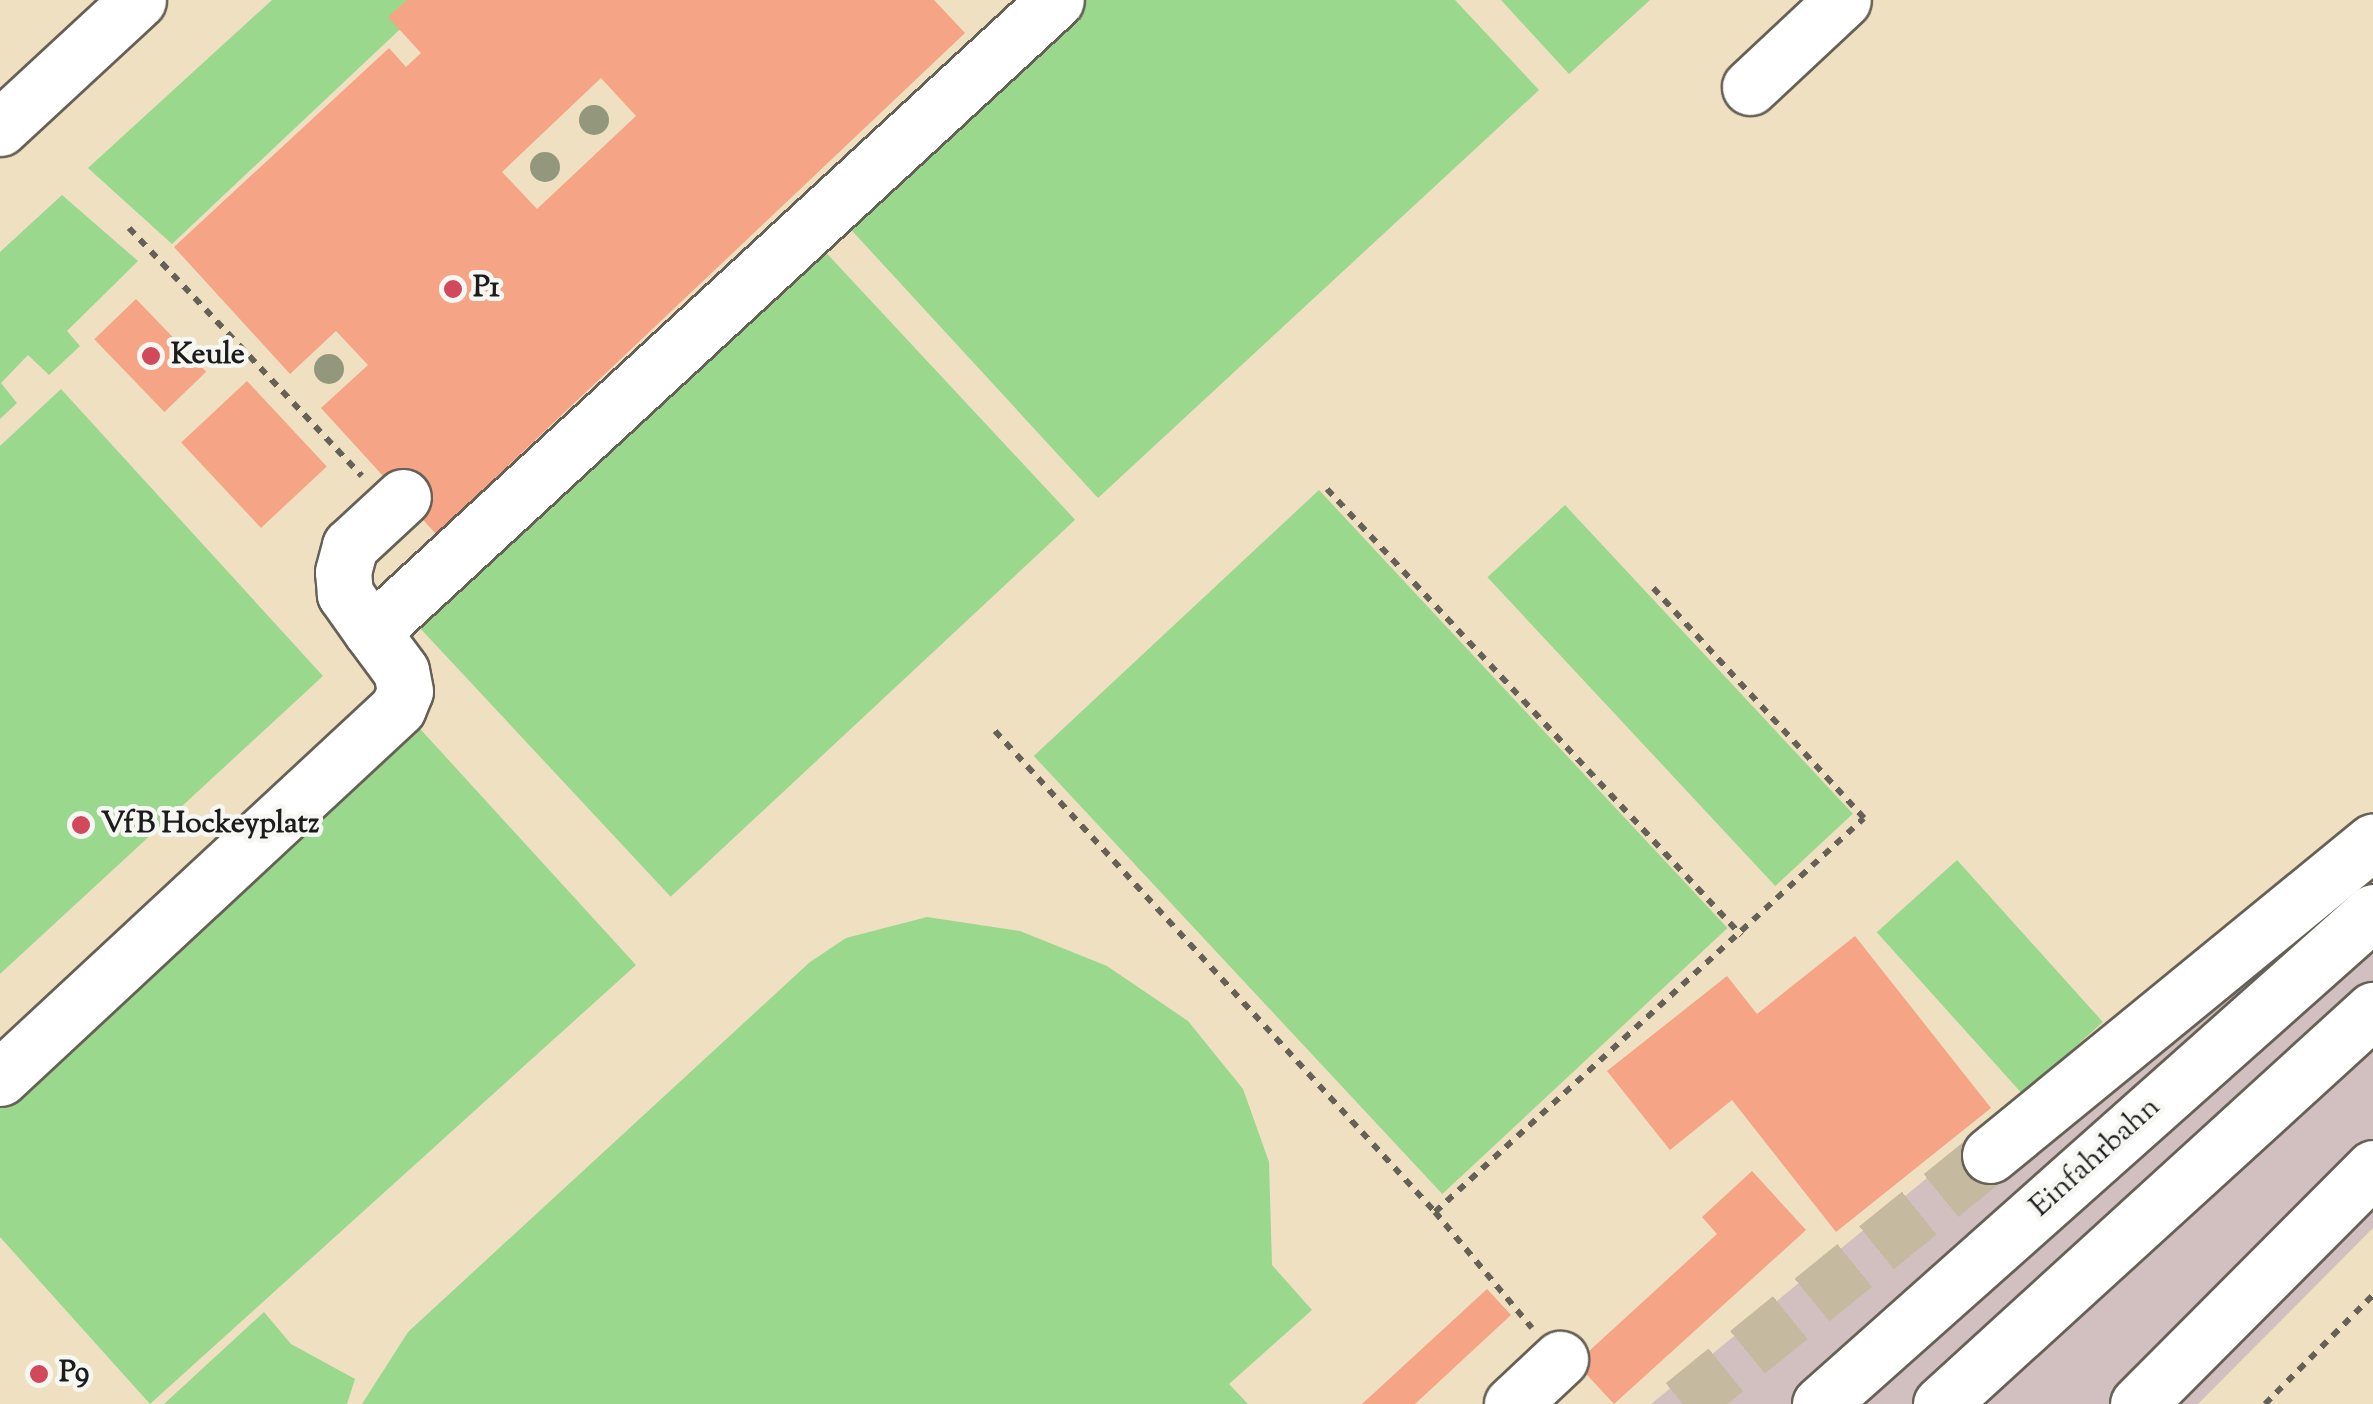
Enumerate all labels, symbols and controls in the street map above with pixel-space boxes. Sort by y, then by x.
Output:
place label: P1 [473,271,500,307]
marker: P1 [442,278,464,300]
place label: Keule [171,338,245,374]
marker: Keule [140,345,162,367]
place label: VfB Hockeyplatz [101,807,319,843]
marker: VfB Hockeyplatz [70,814,92,836]
street label: Einfahrbahn [2024,1090,2168,1226]
place label: P9 [59,1356,89,1392]
marker: P9 [28,1363,50,1385]

